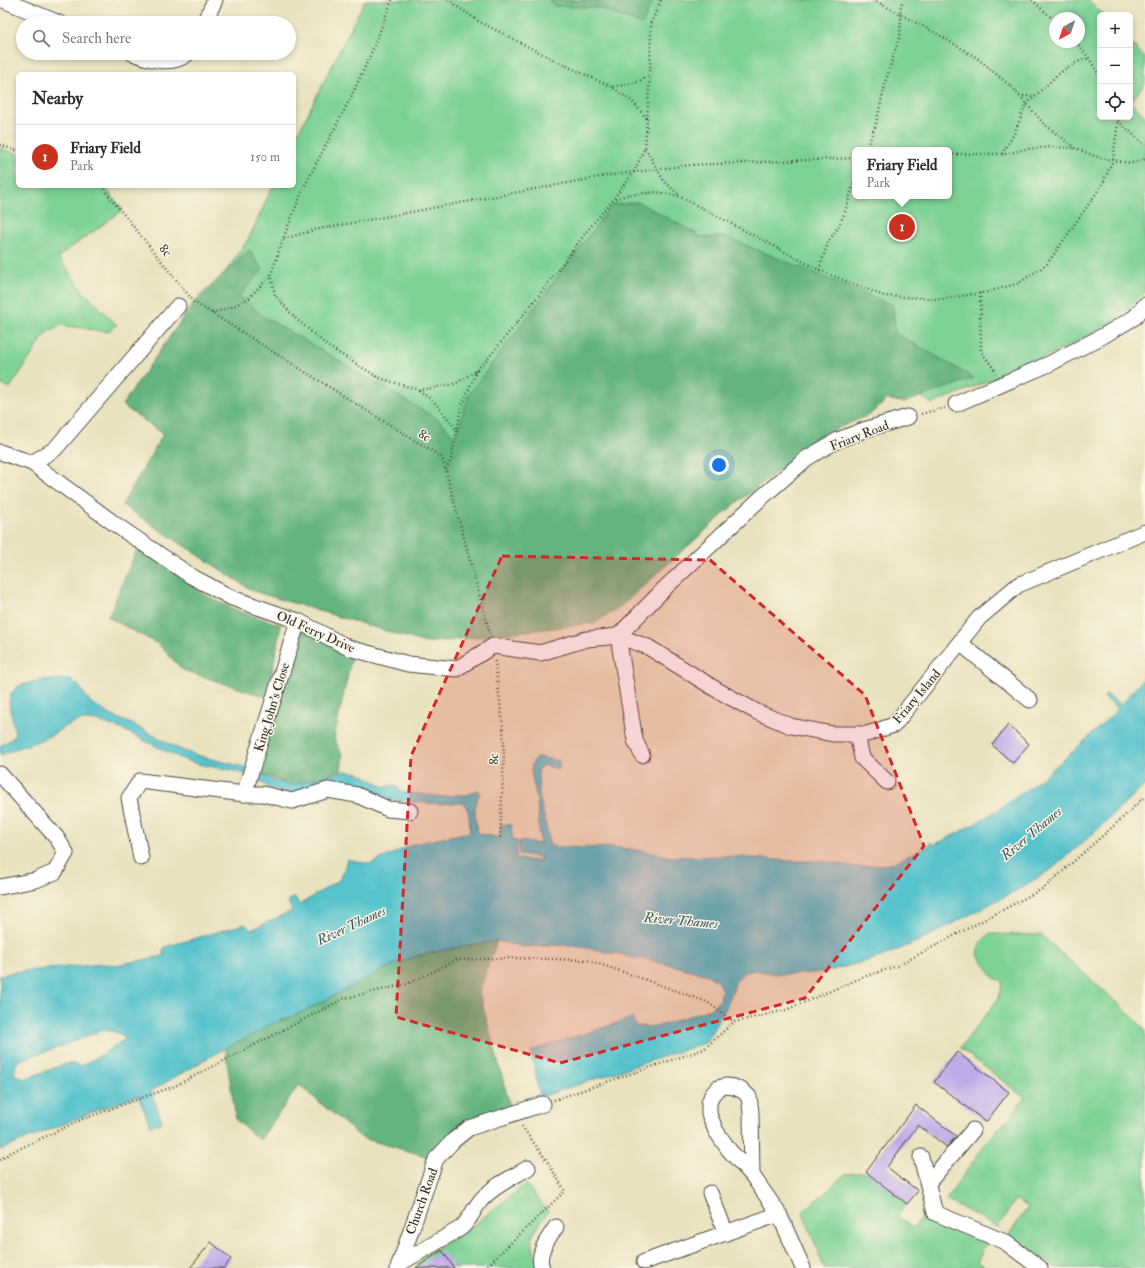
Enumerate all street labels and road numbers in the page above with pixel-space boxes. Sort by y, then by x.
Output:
street label: 8c [155,241,175,260]
street label: Friary Road [828,417,892,455]
street label: 8c [416,426,433,446]
street label: Old Ferry Drive [274,607,358,657]
street label: King John's Close [251,660,293,754]
street label: Friary Island [889,666,945,728]
street label: 8c [486,753,502,765]
street label: Church Road [402,1165,442,1237]

